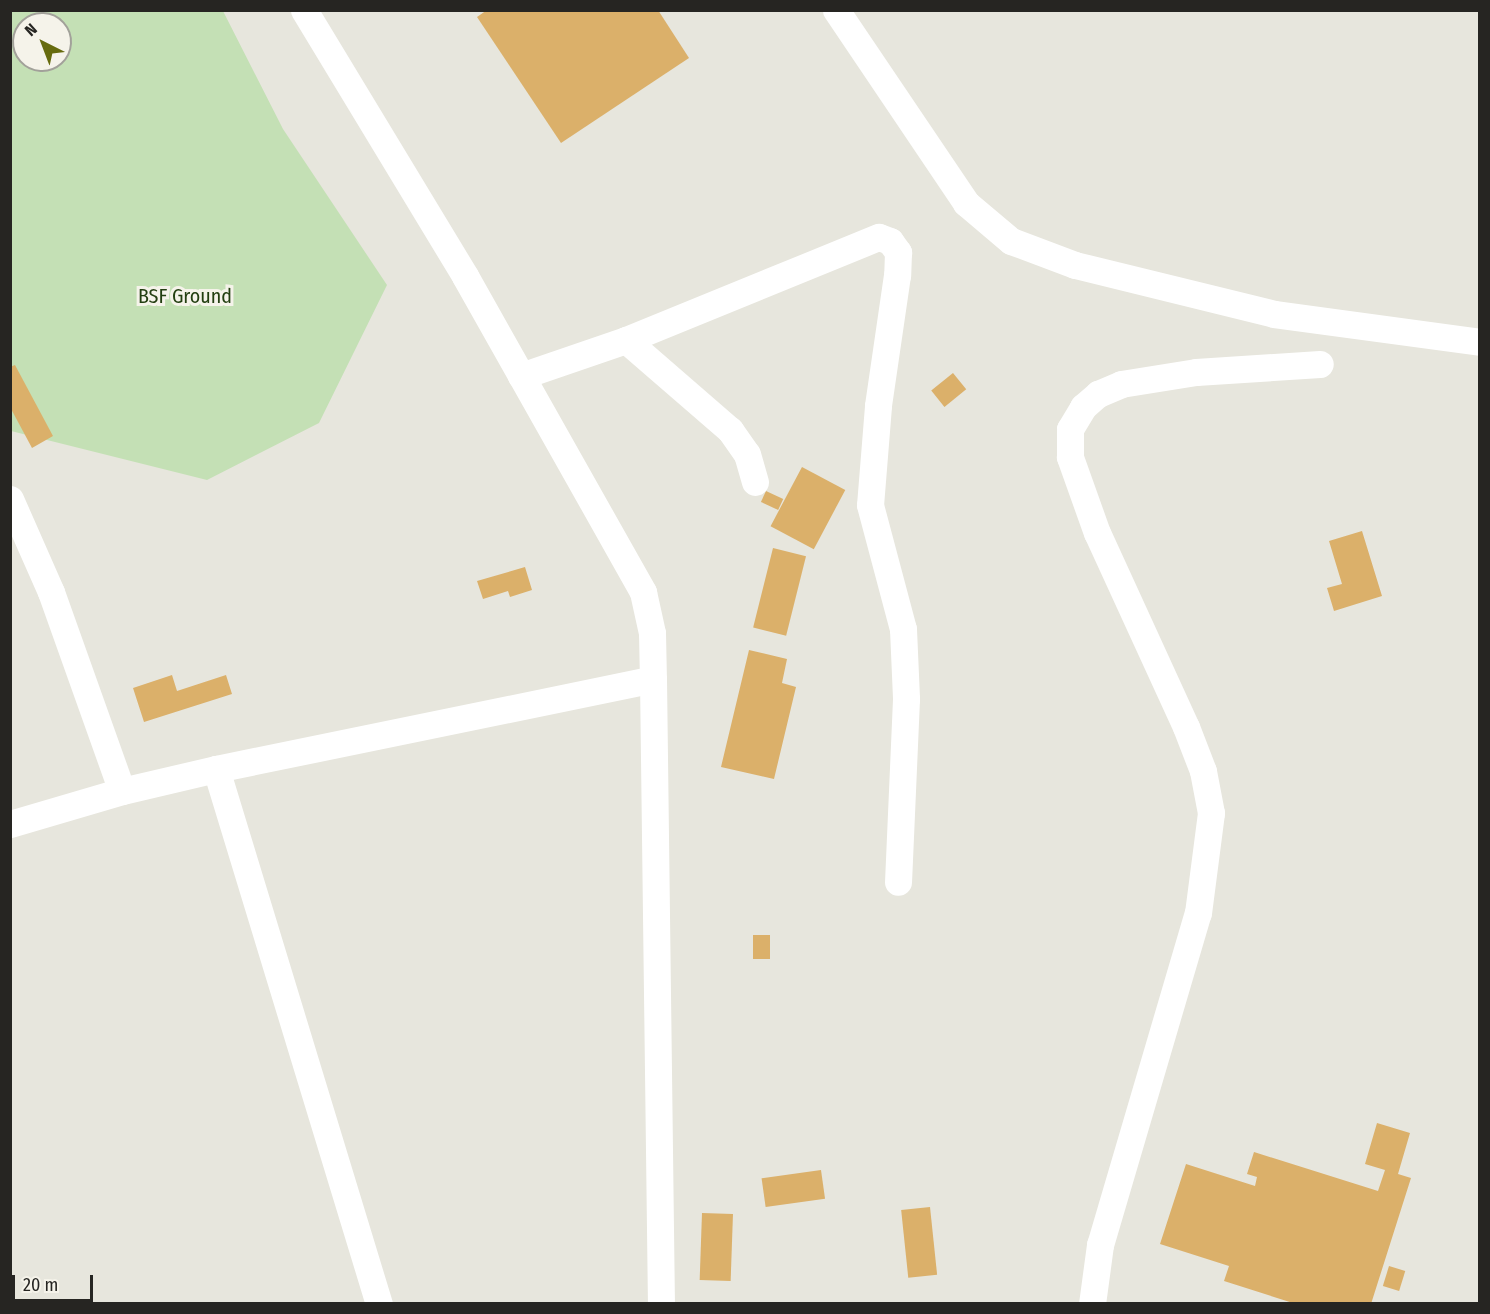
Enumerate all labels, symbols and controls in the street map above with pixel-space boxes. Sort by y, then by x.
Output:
north arrow [12,12,72,72]
text: N [21,19,41,40]
park label: BSF Ground [138,284,232,308]
scale bar [15,1263,96,1301]
text: 20 m [23,1274,58,1296]

